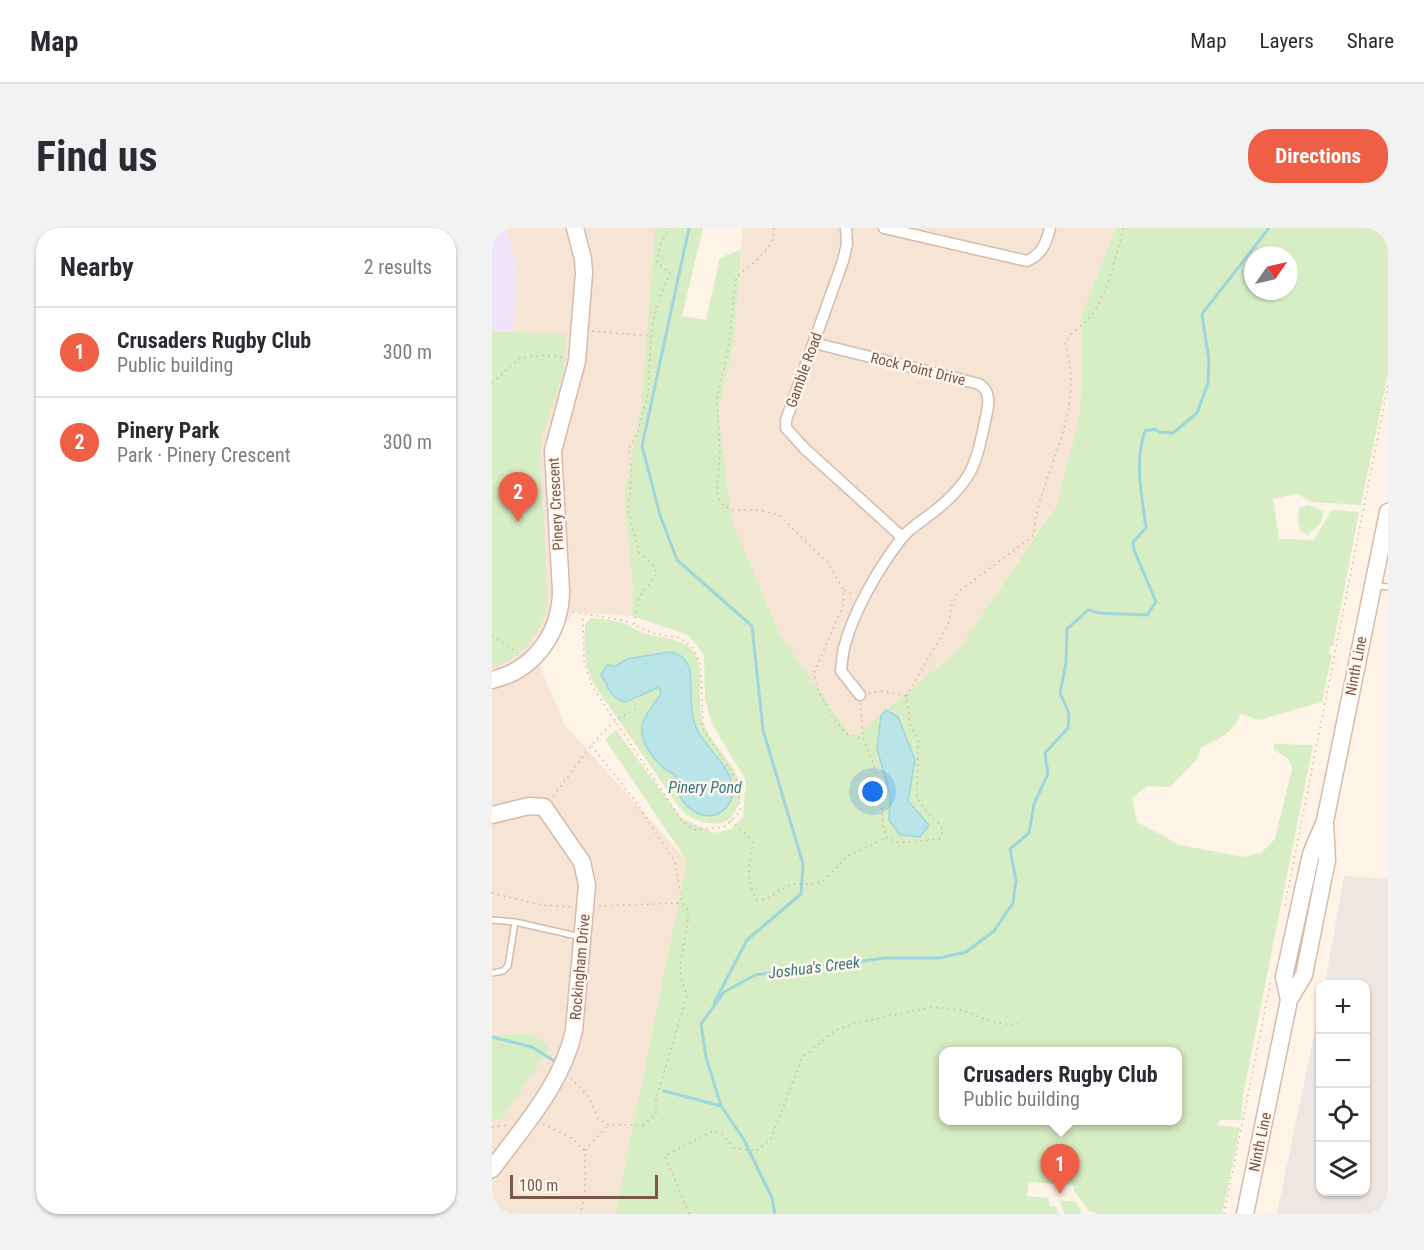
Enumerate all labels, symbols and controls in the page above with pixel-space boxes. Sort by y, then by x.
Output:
text: Map [30,25,78,58]
text: Map [1190,29,1227,53]
text: Layers [1260,29,1314,53]
text: Share [1347,29,1394,53]
button: Directions [1248,129,1388,183]
text: Find us [36,132,157,181]
north arrow [1244,246,1298,300]
text: Nearby [60,252,134,282]
text: 2 results [364,255,432,279]
text: Crusaders Rugby Club [117,328,311,353]
street label: Gamble Road [782,330,826,410]
text: 1 [74,340,85,364]
text: 300 m [383,340,432,364]
street label: Rock Point Drive [869,349,967,389]
text: Public building [117,353,233,377]
text: Pinery Park [117,418,219,443]
text: 2 [74,430,85,454]
text: 300 m [383,430,432,454]
text: Park · Pinery Crescent [117,443,291,467]
street label: Pinery Crescent [545,457,567,551]
pin: 2 [498,472,538,522]
street label: Ninth Line [1341,635,1371,697]
your location [858,777,887,806]
water label: Pinery Pond [668,778,742,797]
street label: Rockingham Drive [566,913,594,1021]
water label: Joshua's Creek [767,952,862,983]
map controls [1316,980,1370,1196]
button: + [1316,980,1370,1034]
button: − [1316,1034,1370,1088]
popup [939,1047,1182,1125]
text: Crusaders Rugby Club [963,1062,1158,1087]
text: Public building [963,1087,1080,1111]
button: locate [1316,1088,1370,1142]
street label: Ninth Line [1245,1111,1275,1173]
button: layers [1316,1142,1370,1196]
pin: 1 [1040,1144,1080,1194]
scale bar [510,1172,658,1200]
text: 100 m [519,1176,558,1195]

